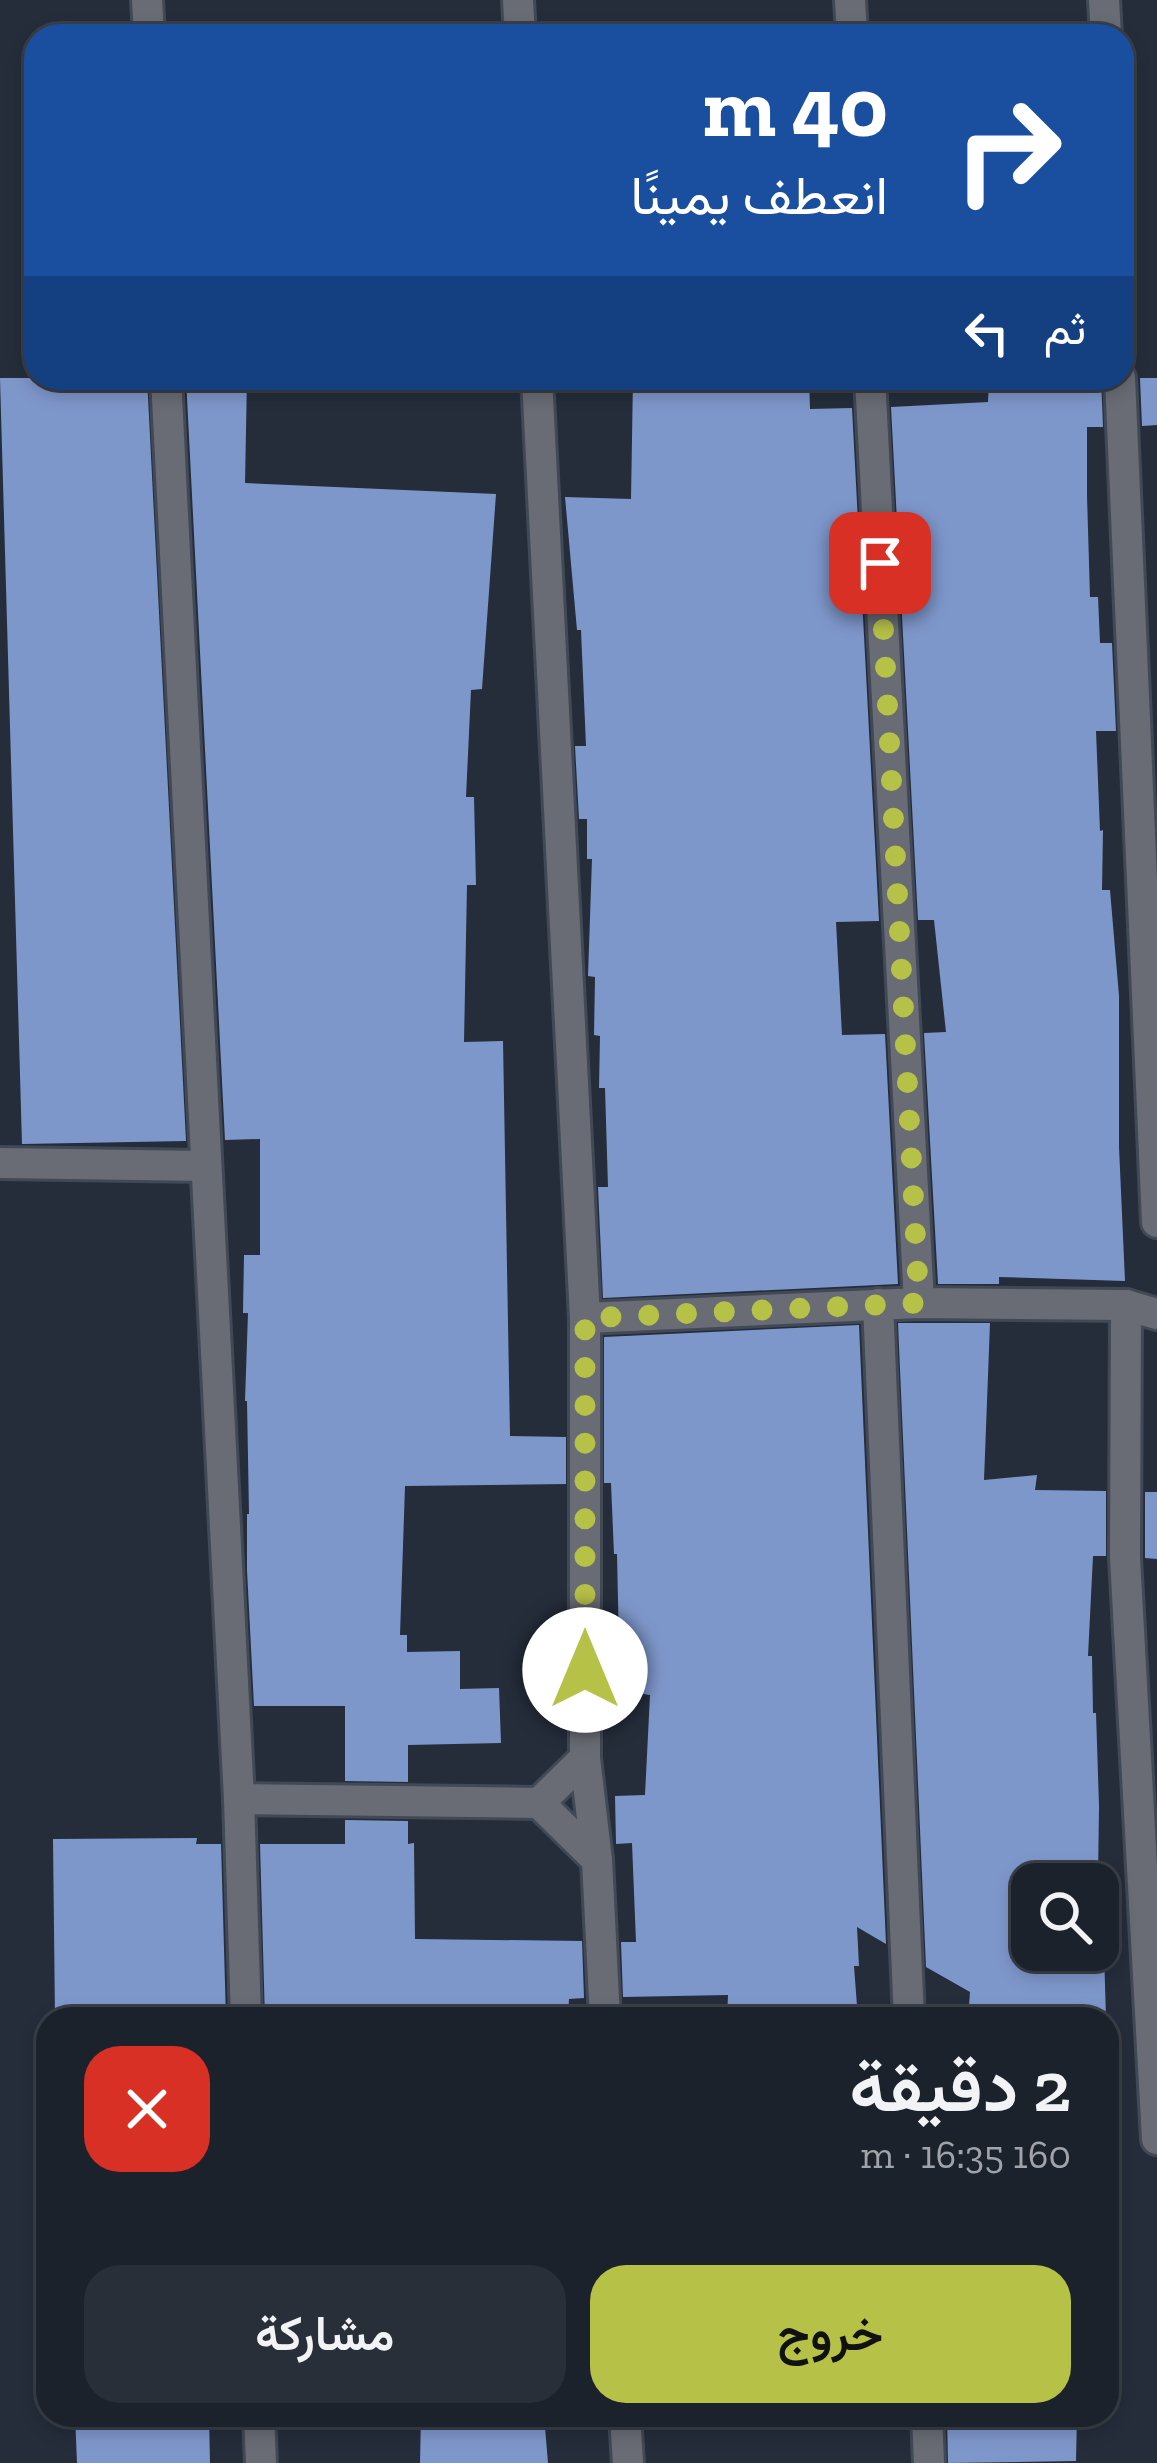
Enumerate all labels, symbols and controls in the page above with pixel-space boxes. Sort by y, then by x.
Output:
text: 40 m [702,57,888,158]
icon: right [930,72,1086,228]
text: انعطف يمينًا [631,163,888,228]
icon: left [954,300,1020,366]
text: ثم [1044,302,1086,356]
pin [829,512,931,614]
icon: arrive [847,530,913,596]
position arrow [522,1607,648,1733]
map controls [1011,1863,1119,1971]
button: search [1011,1863,1119,1971]
text: 2 دقيقة [849,2043,1071,2129]
button: close [84,2046,210,2172]
text: 160 m · 16:35 [861,2131,1071,2178]
button: مشاركة [84,2265,566,2403]
button: خروج [590,2265,1071,2403]

